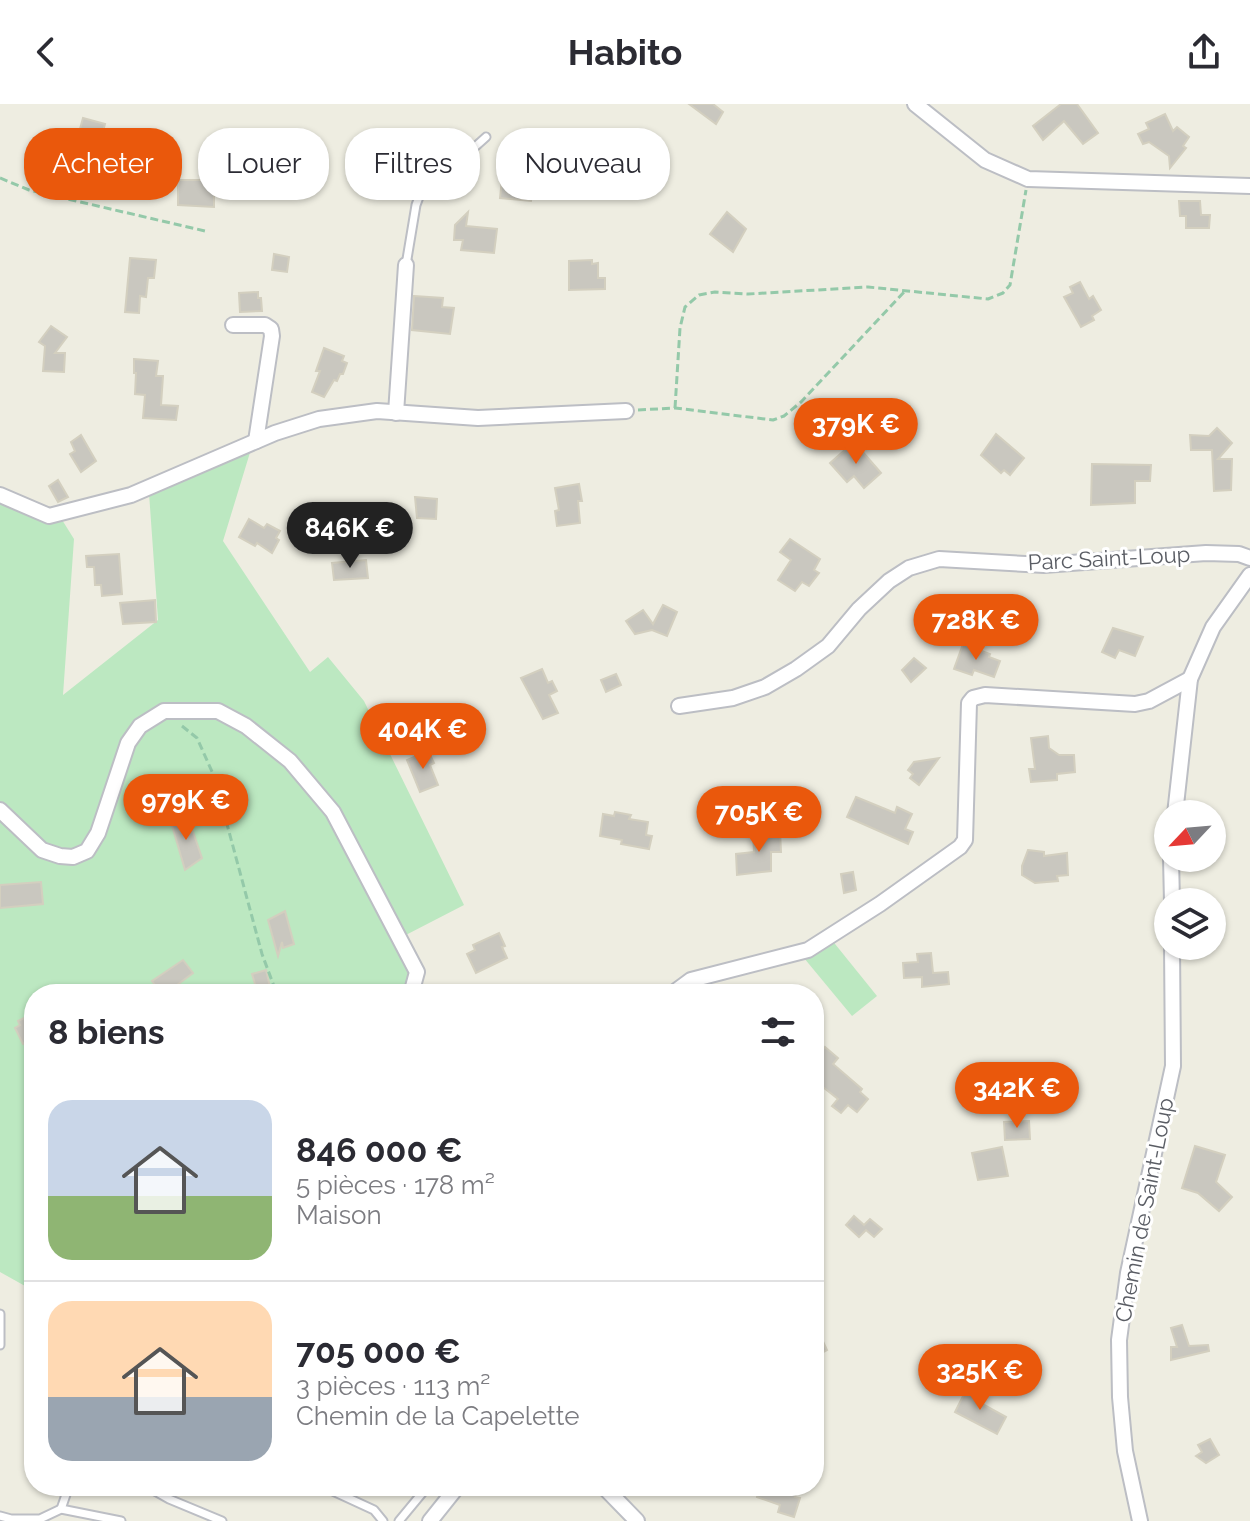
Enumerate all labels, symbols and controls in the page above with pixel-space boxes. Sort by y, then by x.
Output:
icon: back [24,30,68,74]
icon: share [1182,30,1226,74]
text: Habito [568,31,682,73]
chip: Acheter [24,128,182,200]
chip: Louer [198,128,329,200]
chip: Filtres [345,128,480,200]
chip: Nouveau [496,128,670,200]
pin: 379K € [791,398,921,466]
text: 379K € [812,409,900,439]
pin: 846K € [285,502,415,570]
text: 846K € [305,513,395,543]
street label: Parc Saint-Loup [1027,541,1191,575]
pin: 728K € [911,594,1041,662]
text: 728K € [931,605,1021,635]
pin: 404K € [358,703,488,771]
text: 404K € [378,714,468,744]
pin: 979K € [121,774,251,842]
text: 979K € [141,785,231,815]
pin: 705K € [694,786,824,854]
text: 705K € [714,797,804,827]
north arrow [1154,800,1226,872]
map controls [1154,800,1226,960]
button: layers [1154,888,1226,960]
icon: filters [756,1010,800,1054]
text: 8 biens [48,1012,165,1052]
pin: 342K € [952,1062,1082,1130]
text: 342K € [973,1073,1061,1103]
street label: Chemin de Saint-Loup [1109,1095,1179,1325]
text: 846 000 € [296,1130,463,1170]
icon: home [112,1132,208,1228]
text: 5 pièces · 178 m² [296,1170,495,1200]
text: Maison [296,1200,382,1230]
text: 705 000 € [296,1331,461,1371]
icon: home [112,1333,208,1429]
pin: 325K € [915,1344,1045,1412]
text: 325K € [936,1355,1024,1385]
text: 3 pièces · 113 m² [296,1371,490,1401]
text: Chemin de la Capelette [296,1401,580,1431]

